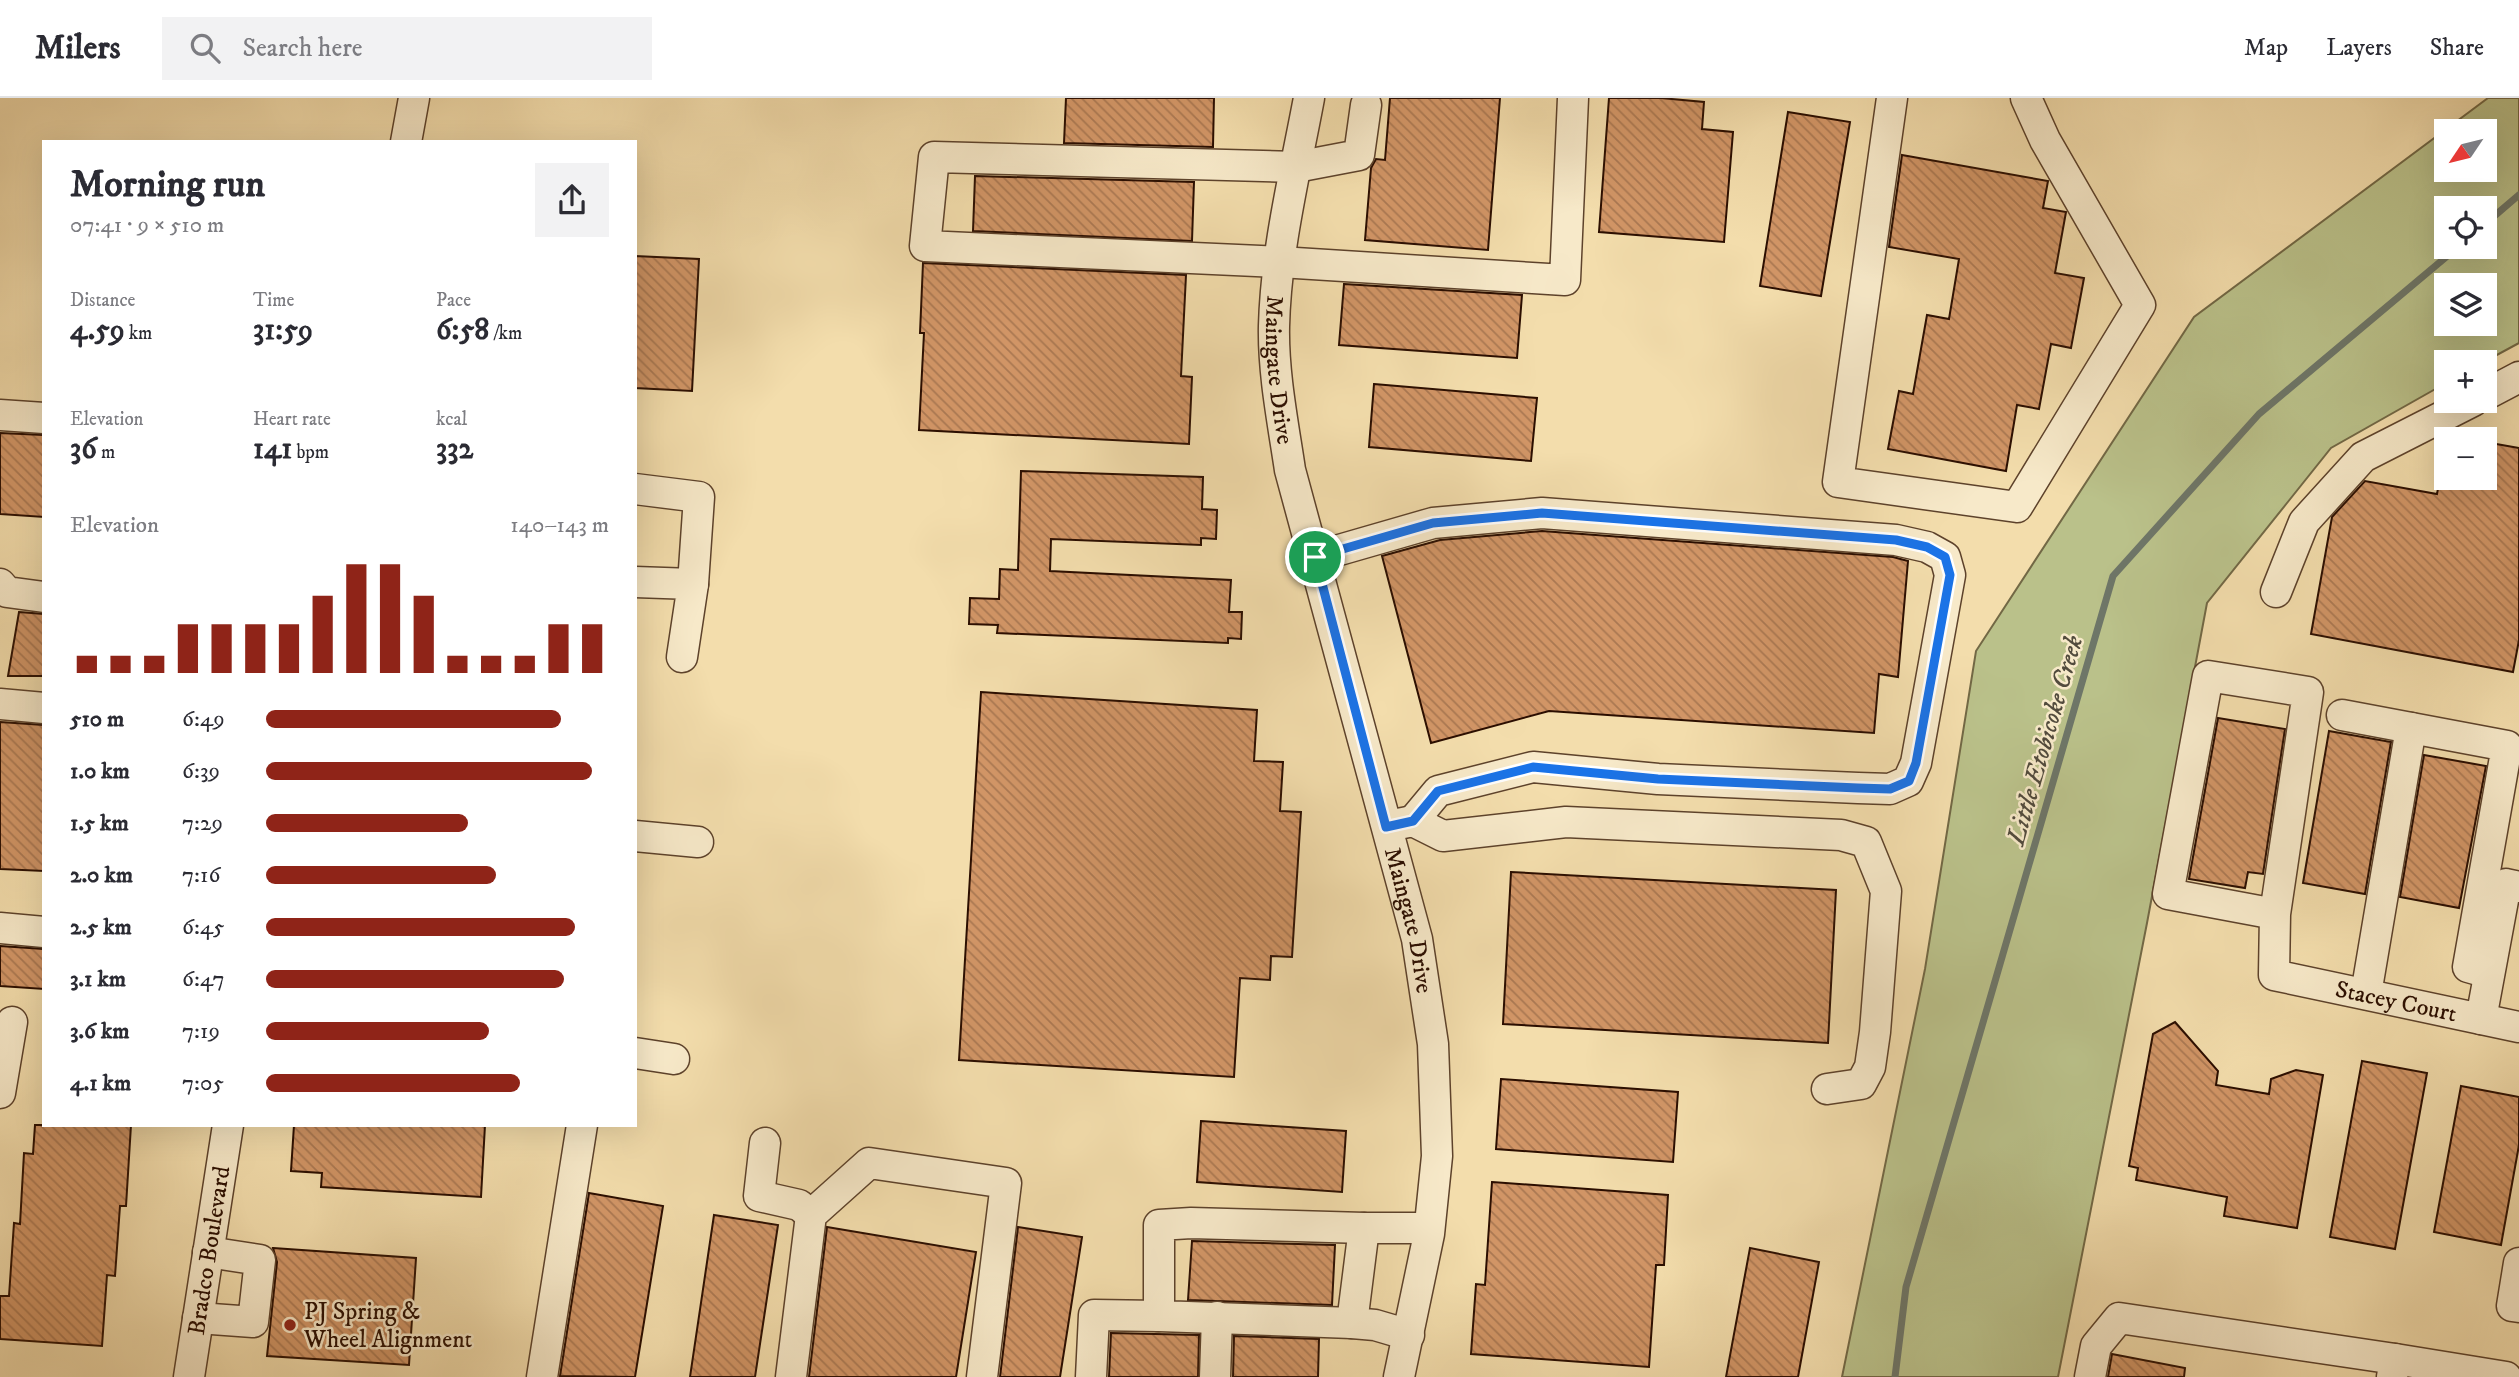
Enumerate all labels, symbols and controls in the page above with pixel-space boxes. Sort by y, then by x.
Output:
search box [162,17,652,80]
text: Milers [35,28,120,69]
icon: search [186,29,224,67]
text: Search here [242,32,363,65]
text: Map [2244,33,2288,63]
text: Layers [2326,33,2392,63]
text: Share [2430,33,2484,63]
north arrow [2434,119,2497,182]
map controls [2434,119,2497,490]
text: Morning run [70,161,265,209]
button: share [535,163,609,237]
button: locate [2434,196,2497,259]
text: 07:41 · 9 × 510 m [70,211,224,240]
button: layers [2434,273,2497,336]
text: Distance [70,289,135,312]
text: Time [253,289,294,312]
text: Pace [436,289,471,312]
street label: Maingate Drive [1258,295,1300,447]
text: 4.59 [70,312,125,349]
text: 31:59 [253,312,313,349]
text: 6:58 [436,312,489,349]
text: km [125,322,152,345]
text: /km [489,322,522,345]
button: + [2434,350,2497,413]
text: Elevation [70,408,144,431]
text: Heart rate [253,408,331,431]
text: kcal [436,408,467,431]
button: − [2434,427,2497,490]
text: 36 [70,431,97,468]
text: 141 [253,431,292,468]
text: 332 [436,431,473,468]
text: m [97,441,115,464]
text: bpm [292,441,329,464]
text: Elevation [70,511,159,540]
text: 140–143 m [510,511,609,540]
pin [1285,527,1345,587]
icon: arrive [1296,538,1334,576]
water label: Little Etobicoke Creek [1999,632,2091,851]
text: 510 m [70,705,124,734]
text: 6:49 [182,705,225,734]
text: 1.0 km [70,757,130,786]
text: 6:39 [182,757,220,786]
text: 1.5 km [70,809,129,838]
text: 7:29 [182,809,223,838]
street label: Maingate Drive [1377,844,1439,995]
text: 2.0 km [70,861,133,890]
text: 7:16 [182,861,220,890]
text: 2.5 km [70,913,132,942]
text: 6:45 [182,913,225,942]
text: 3.1 km [70,965,126,994]
text: 6:47 [182,965,225,994]
street label: Stacey Court [2333,974,2460,1029]
text: 3.6 km [70,1017,130,1046]
text: 7:19 [182,1017,220,1046]
text: 4.1 km [70,1069,131,1098]
text: 7:05 [182,1069,224,1098]
street label: Bradco Boulevard [182,1164,237,1337]
place label: PJ Spring & Wheel Alignment [303,1297,473,1355]
marker: PJ Spring & Wheel Alignment [282,1317,298,1333]

